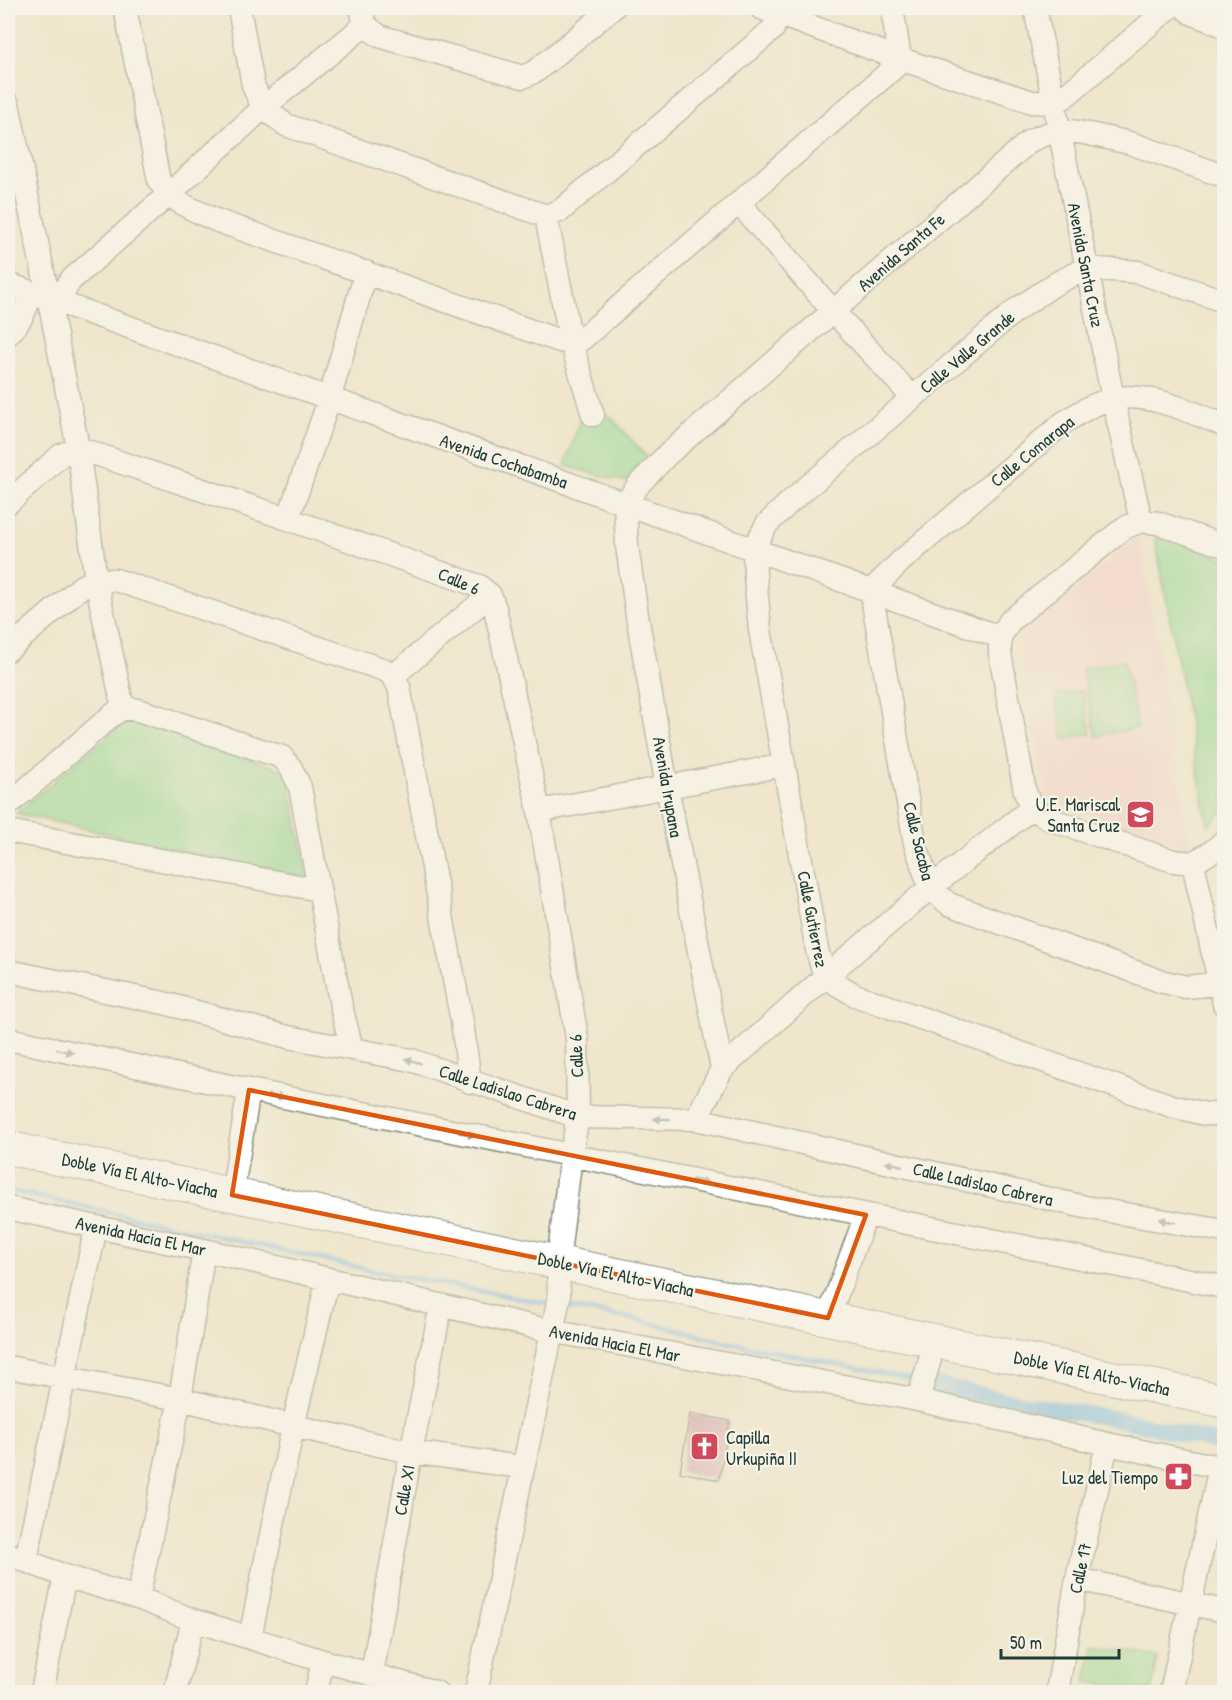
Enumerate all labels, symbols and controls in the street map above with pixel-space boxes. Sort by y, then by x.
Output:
street label: Avenida Santa Cruz [1062,201,1110,330]
street label: Avenida Santa Fe [852,207,950,297]
street label: Calle Valle Grande [914,305,1020,399]
street label: Calle Comarapa [985,409,1079,493]
street label: Avenida Cochabamba [437,427,571,495]
street label: Calle 6 [434,561,484,601]
street label: Avenida Irupana [647,735,689,839]
place label: U.E. Mariscal Santa Cruz [1036,792,1120,838]
school or university icon: U.E. Mariscal Santa Cruz [1125,798,1157,830]
street label: Calle Sacaba [897,799,941,883]
street label: Calle Gutierrez [791,869,835,970]
street label: Calle 6 [562,1034,590,1078]
one-way arrow [55,1047,74,1056]
one-way arrow [404,1056,422,1065]
street label: Calle Ladislao Cabrera [436,1058,580,1126]
one-way arrow [267,1092,286,1101]
one-way arrow [652,1114,671,1123]
one-way arrow [458,1130,477,1139]
street label: Doble Vía El Alto-Viacha [60,1146,220,1204]
street label: Calle Ladislao Cabrera [910,1156,1056,1212]
one-way arrow [885,1158,903,1168]
one-way arrow [690,1177,709,1186]
street label: Avenida Hacia El Mar [73,1210,209,1262]
one-way arrow [1157,1216,1176,1225]
street label: Doble Vía El Alto-Viacha [536,1245,696,1303]
street label: Avenida Hacia El Mar [547,1318,683,1368]
street label: Doble Vía El Alto-Viacha [1012,1344,1172,1402]
place label: Capilla Urkupiña II [726,1425,797,1471]
church icon: Capilla Urkupiña II [689,1431,721,1463]
pharmacy icon: Luz del Tiempo [1163,1461,1195,1493]
street label: Calle XI [387,1463,421,1517]
place label: Luz del Tiempo [1062,1465,1158,1490]
street label: Calle 17 [1062,1540,1098,1596]
scale bar [1001,1622,1120,1660]
text: 50 m [1010,1630,1042,1655]

